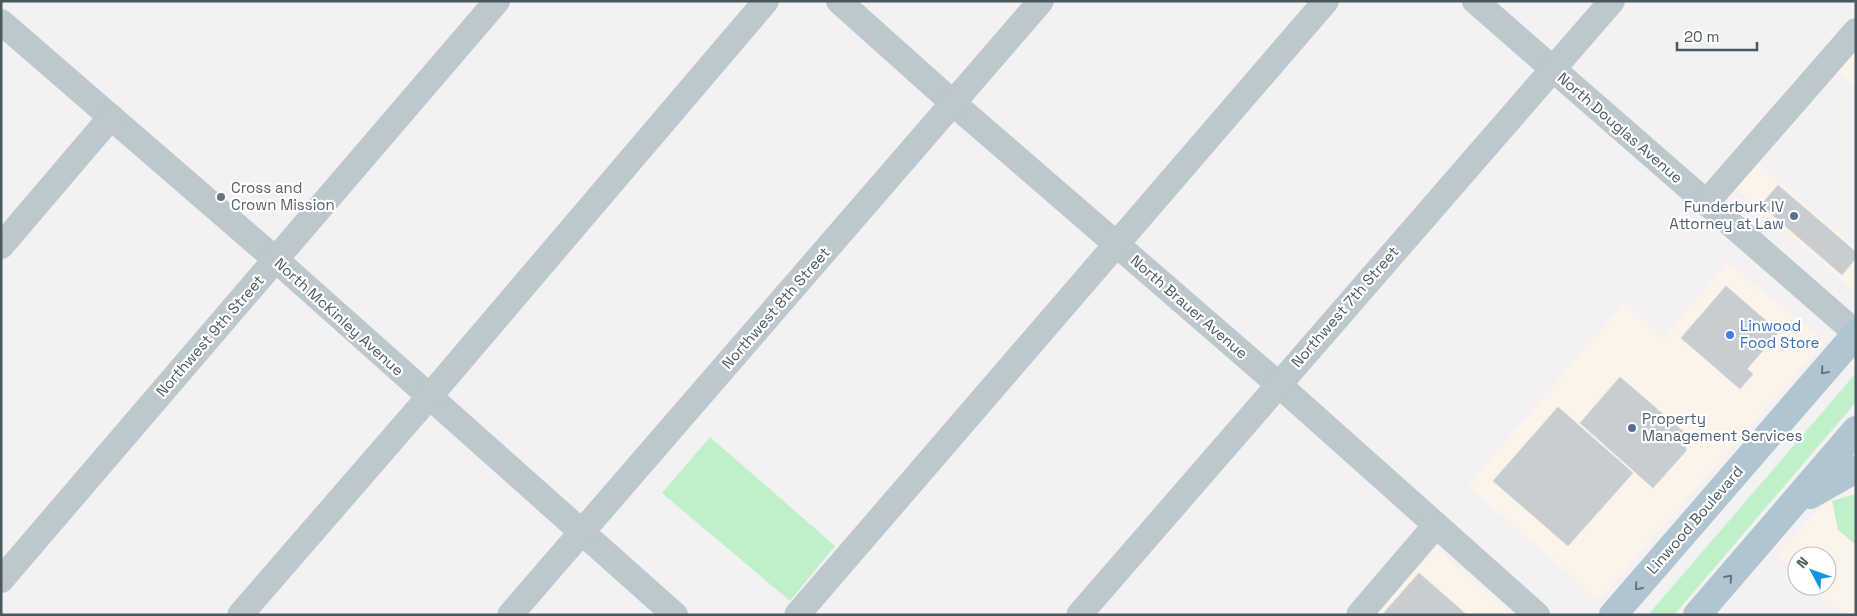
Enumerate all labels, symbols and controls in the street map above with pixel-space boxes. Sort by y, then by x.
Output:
scale bar [1677,20,1757,52]
text: 20 m [1684,27,1719,46]
street label: North Douglas Avenue [1554,68,1687,187]
place label: Cross and Crown Mission [231,178,335,214]
marker: Cross and Crown Mission [215,191,227,203]
place label: Funderburk IV Attorney at Law [1669,197,1784,233]
marker: Funderburk IV Attorney at Law [1788,210,1800,222]
street label: Northwest 7th Street [1287,242,1403,371]
street label: Northwest 8th Street [718,243,834,373]
street label: North Brauer Avenue [1127,251,1252,363]
street label: North McKinley Avenue [271,254,408,380]
street label: Northwest 9th Street [152,271,268,400]
place label: Linwood Food Store [1740,316,1820,352]
marker: Linwood Food Store [1724,329,1736,341]
one-way arrow [1821,365,1830,374]
place label: Property Management Services [1642,409,1803,445]
marker: Property Management Services [1626,422,1638,434]
street label: Linwood Boulevard [1642,462,1747,578]
north arrow [1787,546,1837,596]
text: N [1792,553,1812,572]
one-way arrow [1724,574,1733,583]
one-way arrow [1634,581,1643,590]

